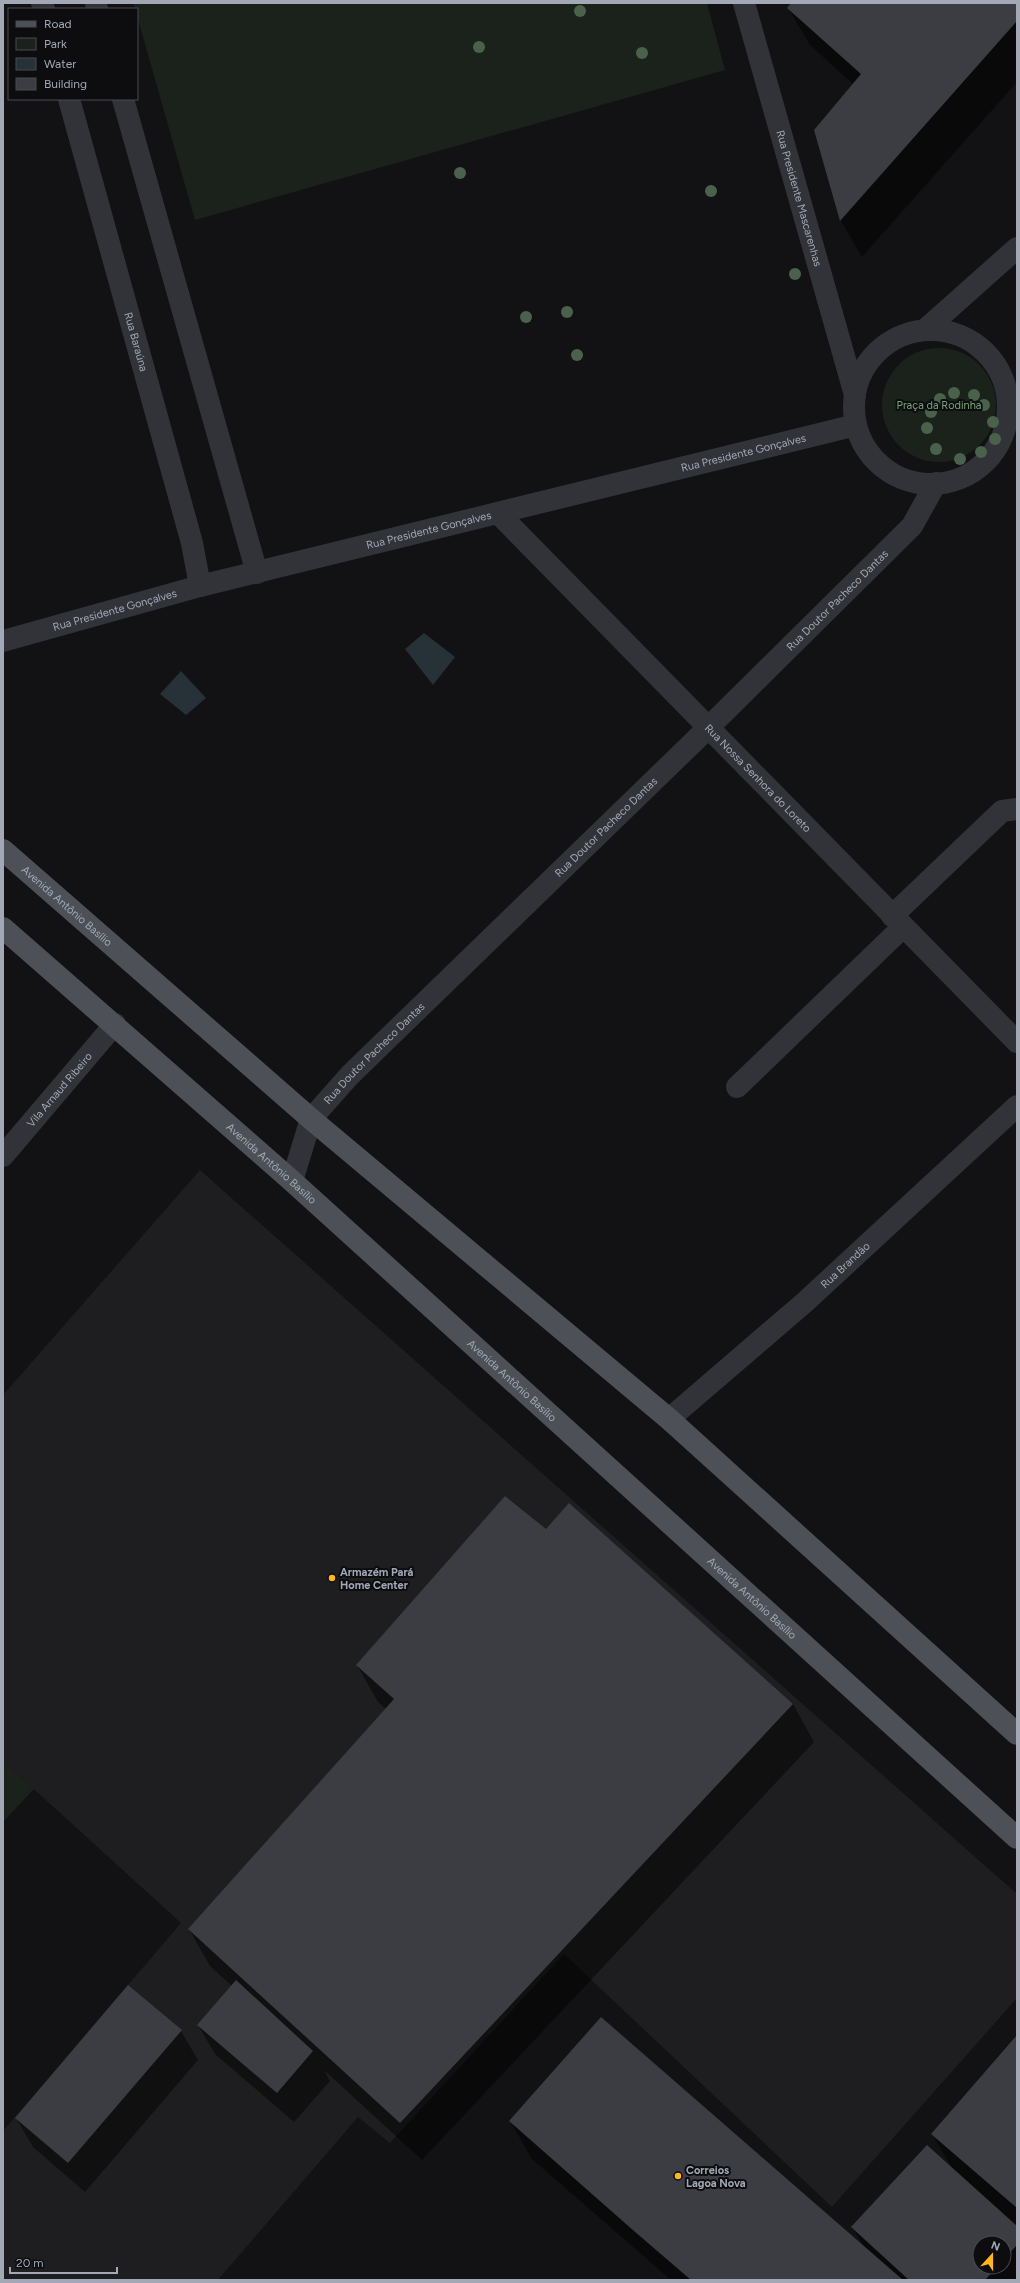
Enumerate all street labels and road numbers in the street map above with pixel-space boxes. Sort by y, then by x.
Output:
street label: Rua Presidente Mascarenhas [774,129,825,268]
street label: Rua Baraúna [122,311,151,373]
street label: Rua Presidente Gonçalves [680,431,807,474]
street label: Rua Presidente Gonçalves [365,508,493,551]
street label: Rua Doutor Pacheco Dantas [784,547,891,653]
street label: Rua Presidente Gonçalves [51,586,178,633]
street label: Rua Nossa Senhora do Loreto [702,721,814,835]
street label: Rua Doutor Pacheco Dantas [552,774,660,880]
street label: Avenida Antônio Basílio [19,863,115,949]
street label: Rua Doutor Pacheco Dantas [321,1000,427,1107]
street label: Vila Arnaud Ribeiro [24,1050,95,1130]
street label: Avenida Antônio Basílio [224,1120,319,1207]
street label: Rua Brandâo [818,1239,872,1291]
street label: Avenida Antônio Basílio [465,1337,559,1424]
street label: Avenida Antônio Basílio [705,1554,799,1642]

